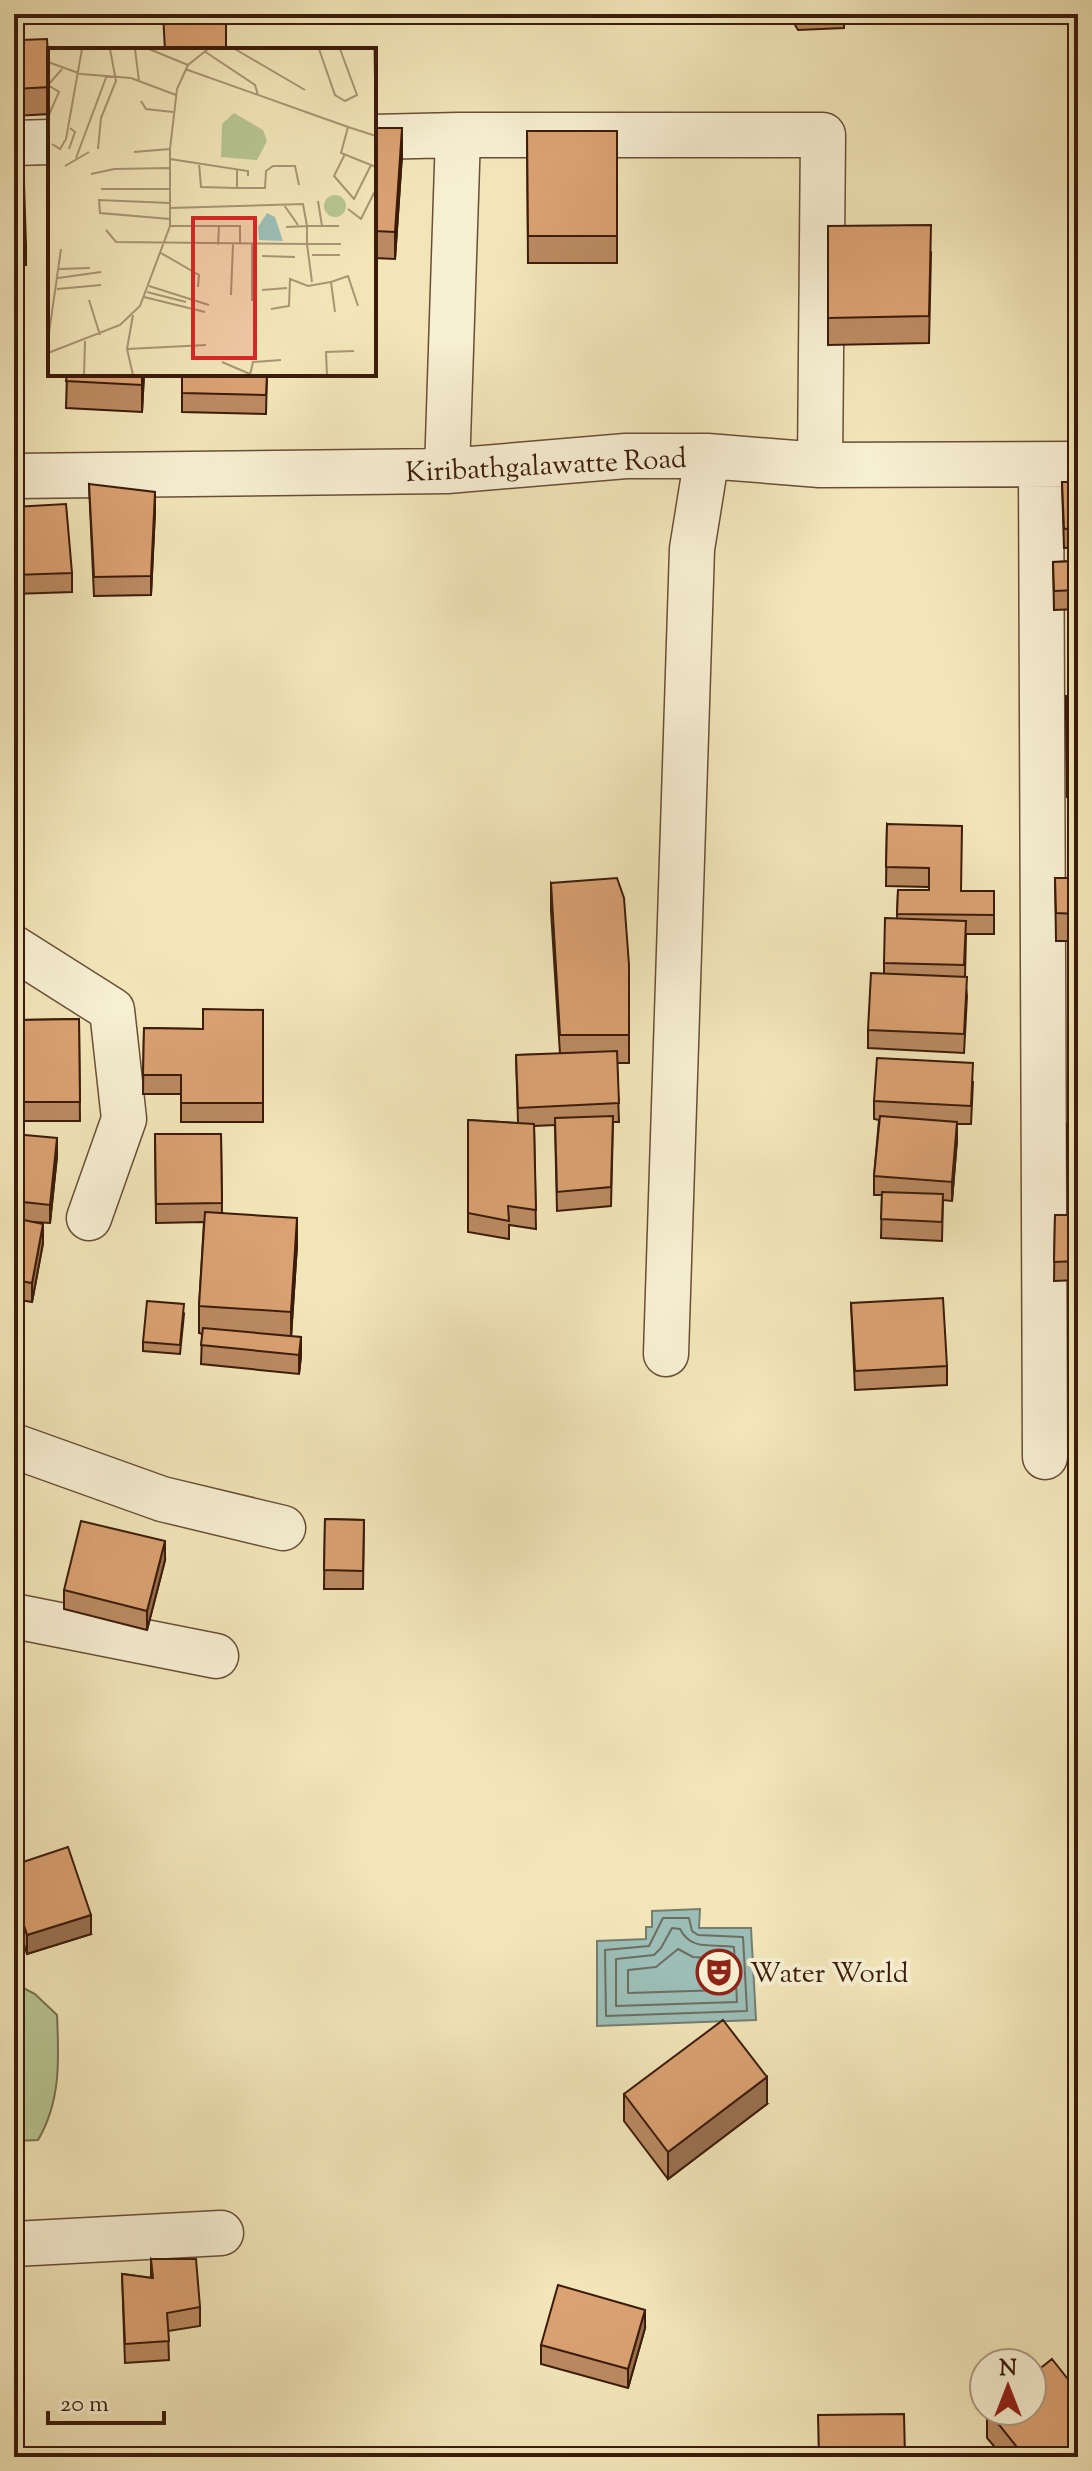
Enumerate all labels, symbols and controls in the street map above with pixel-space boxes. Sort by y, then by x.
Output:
inset map [48,48,376,376]
street label: Kiribathgalawatte Road [405,440,688,494]
theatre icon: Water World [695,1948,743,1996]
place label: Water World [750,1955,909,1995]
north arrow [968,2347,1048,2427]
text: N [999,2354,1017,2386]
scale bar [48,2375,164,2425]
text: 20 m [60,2388,109,2422]

